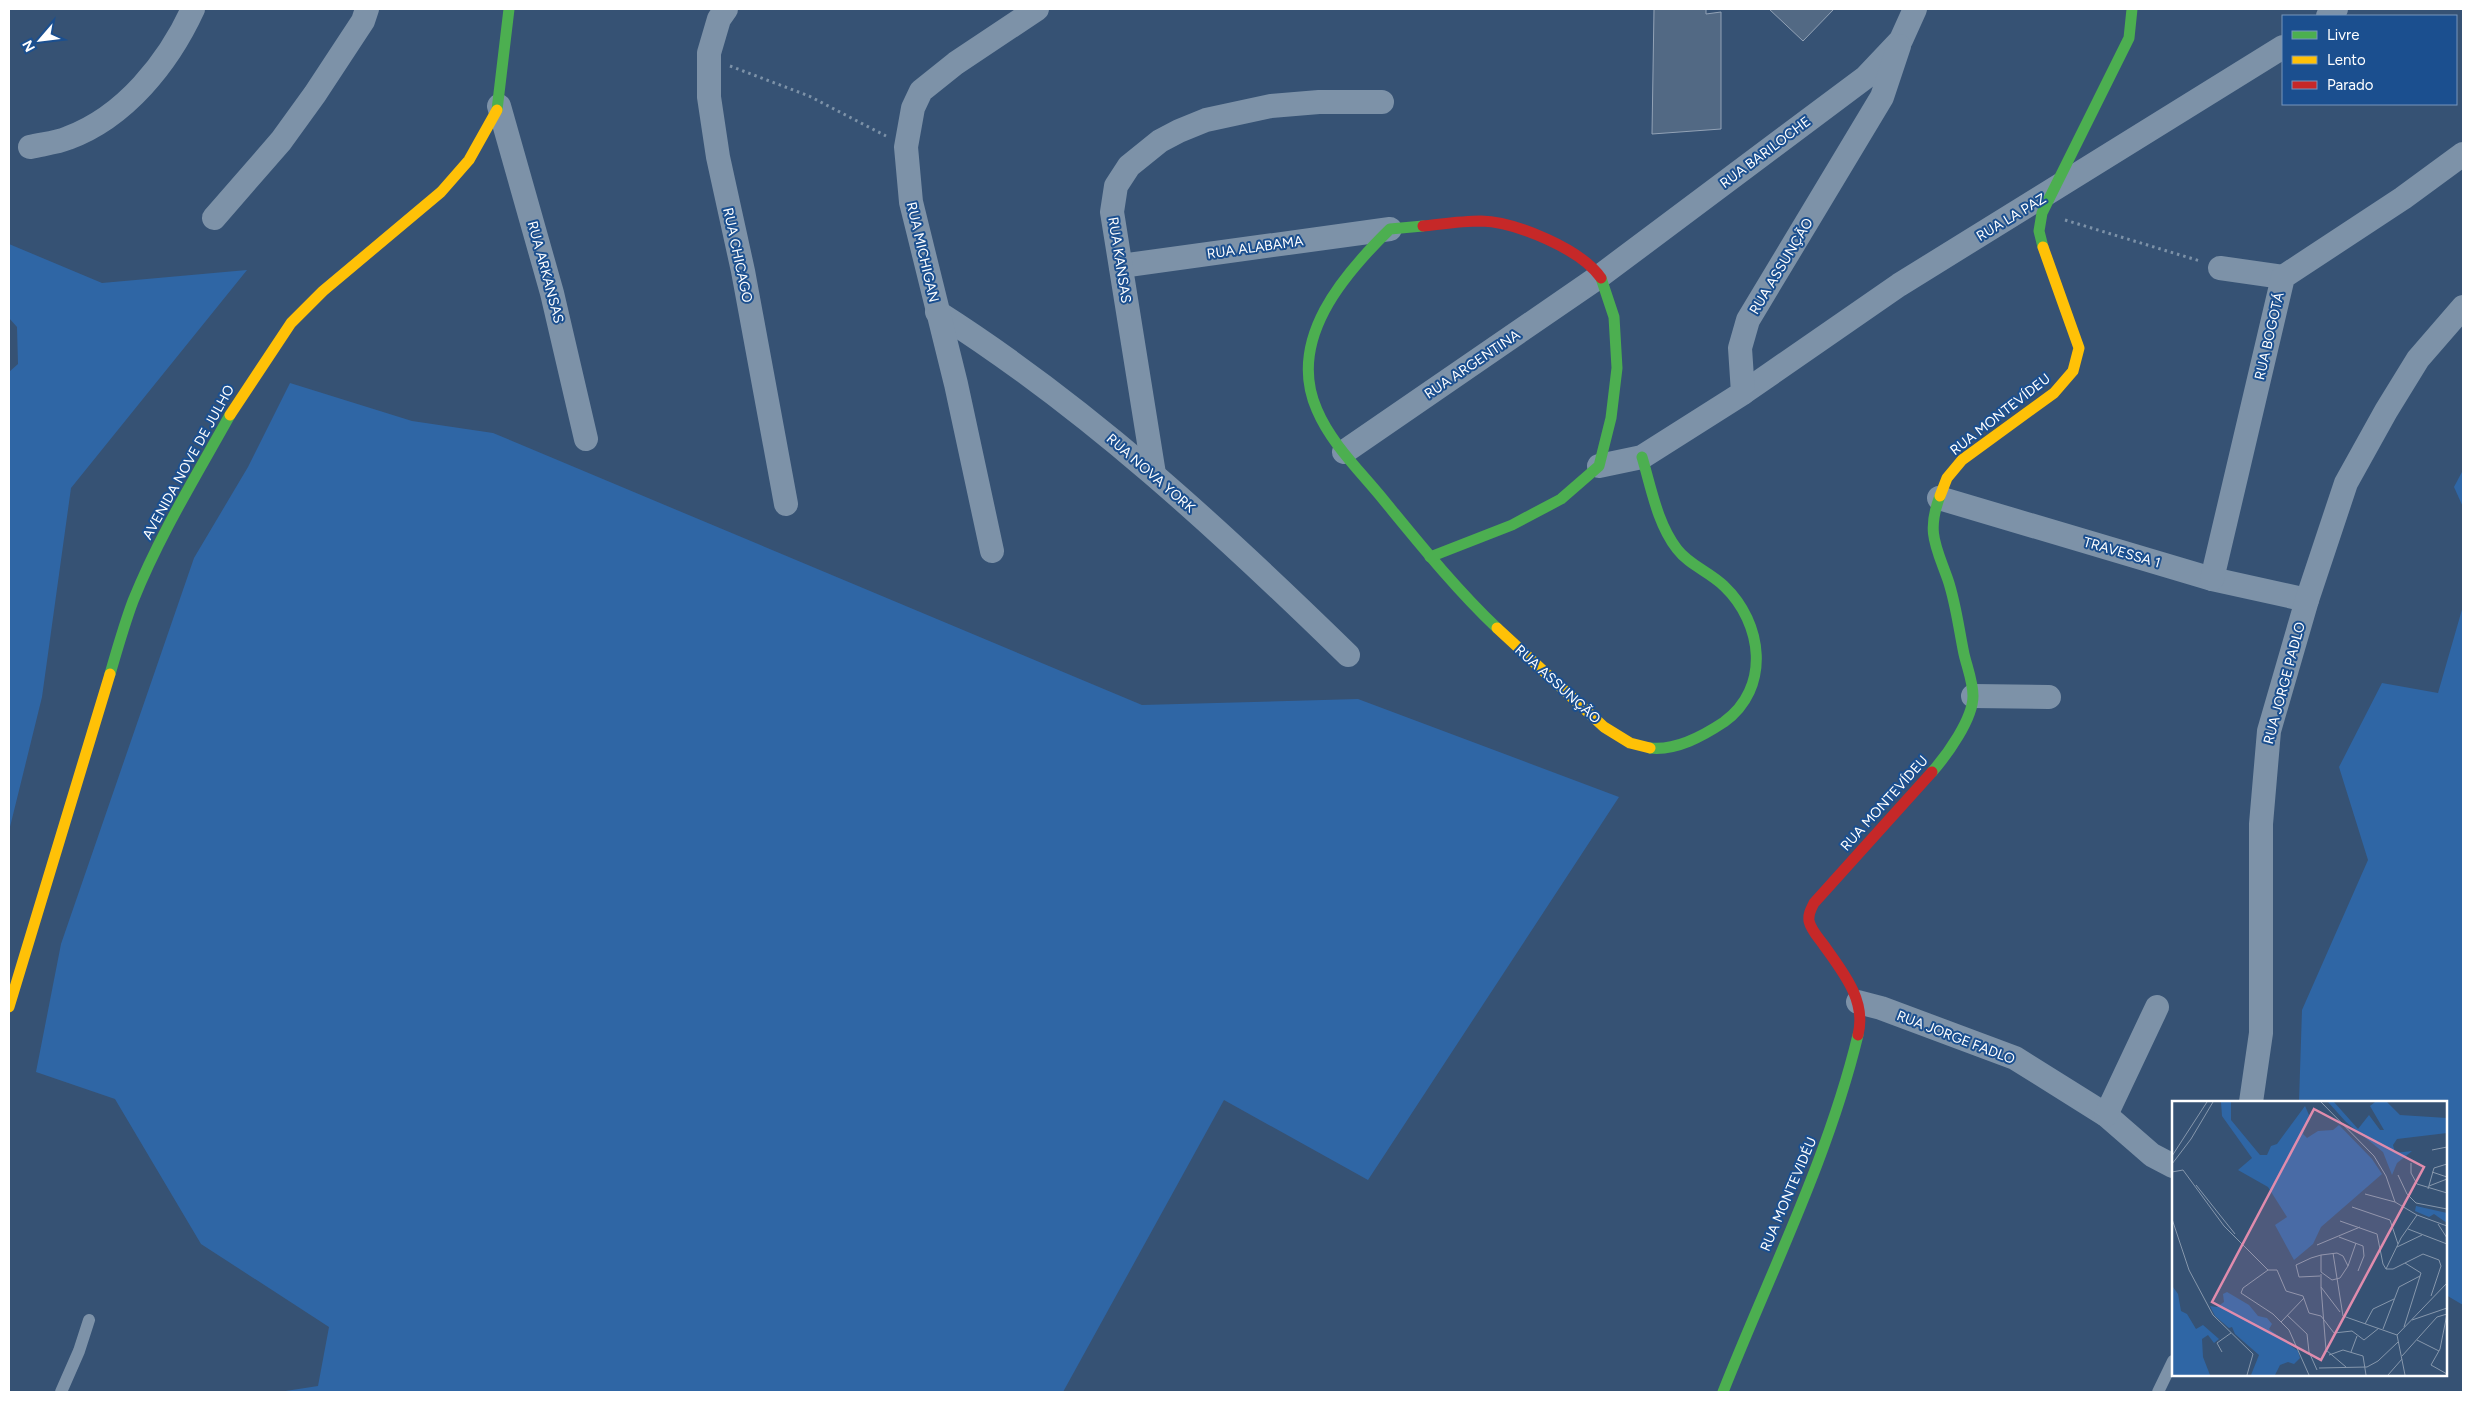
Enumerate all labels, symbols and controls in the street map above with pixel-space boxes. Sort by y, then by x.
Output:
north arrow [15,15,65,65]
legend [2282,15,2457,105]
text: Livre [2327,26,2359,44]
text: N [19,37,39,55]
text: Lento [2327,51,2366,69]
text: Parado [2327,76,2374,94]
street label: RUA BARILOCHE [1717,113,1814,192]
street label: RUA LA PAZ [1973,190,2049,245]
street label: RUA MICHIGAN [903,200,942,304]
street label: RUA CHICAGO [719,206,756,304]
street label: RUA ASSUNÇÃO [1746,215,1817,318]
street label: RUA KANSAS [1104,216,1135,304]
street label: RUA ARKANSAS [524,219,567,325]
street label: RUA ALABAMA [1206,232,1305,263]
street label: RUA BOGOTÁ [2251,290,2288,382]
street label: RUA ARGENTINA [1421,326,1524,403]
street label: RUA MONTEVÍDEU [1947,370,2054,459]
street label: AVENIDA NOVE DE JULHO [139,382,238,543]
street label: RUA NOVA YORK [1103,430,1199,517]
street label: TRAVESSA 1 [2081,533,2162,572]
street label: RUA JORGE PADLO [2260,620,2309,746]
street label: RUA ASSUNÇÃO [1511,641,1604,727]
street label: RUA MONTEVÍDEU [1837,752,1932,855]
street label: RUA JORGE FADLO [1894,1007,2018,1068]
inset map [2172,1101,2447,1376]
street label: RUA MONTEVIDÉU [1757,1135,1820,1254]

